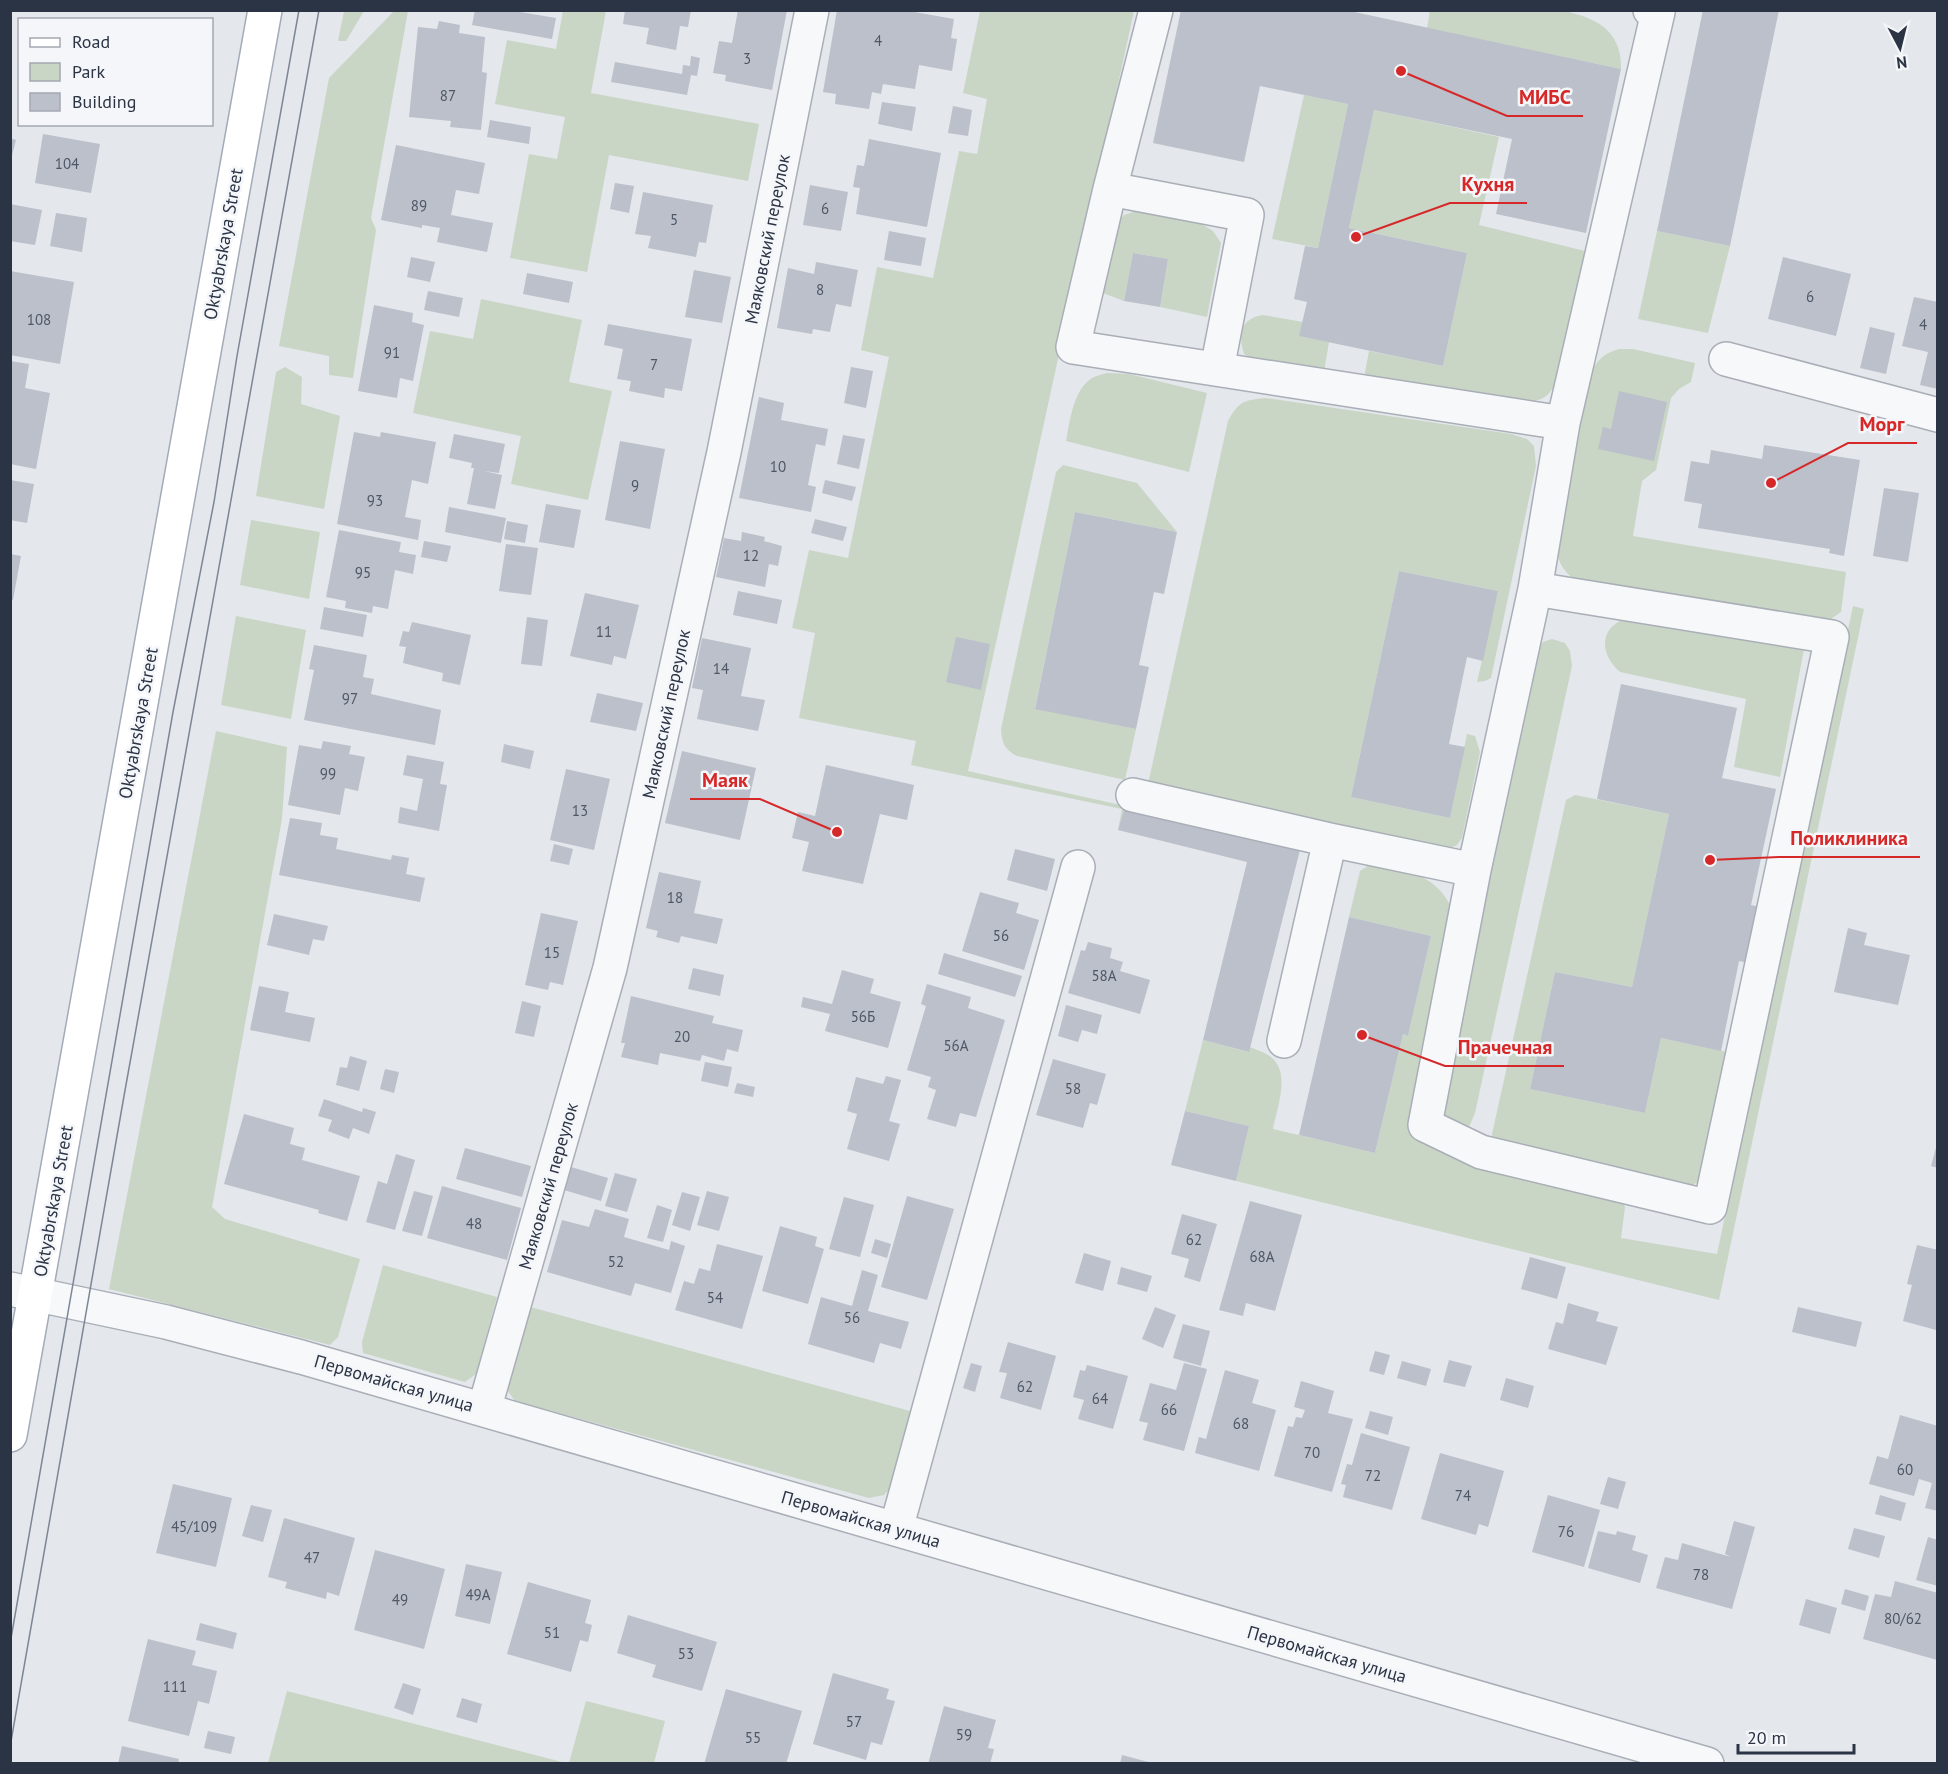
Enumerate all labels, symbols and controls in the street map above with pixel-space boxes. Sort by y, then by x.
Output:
legend [18,18,213,126]
north arrow [1870,18,1930,78]
text: Road [72,30,110,53]
house number: 4 [874,31,882,50]
house number: 3 [743,49,751,68]
text: N [1895,52,1908,73]
text: Park [72,60,105,83]
callout: МИБС [1507,78,1583,116]
text: МИБС [1519,84,1571,110]
house number: 87 [440,86,456,105]
text: Building [72,90,136,113]
street label: Маяковский переулок [739,152,795,326]
house number: 104 [55,154,79,173]
callout: Кухня [1450,165,1527,203]
street label: Oktyabrskaya Street [198,166,248,322]
text: Кухня [1462,171,1514,197]
house number: 89 [411,196,427,215]
house number: 6 [821,199,829,218]
house number: 5 [670,210,678,229]
house number: 8 [816,280,824,299]
house number: 6 [1806,287,1814,306]
house number: 108 [27,310,51,329]
house number: 4 [1919,315,1927,334]
house number: 91 [384,343,400,362]
house number: 7 [650,355,658,374]
callout: Морг [1848,405,1917,443]
text: Морг [1859,411,1905,437]
house number: 10 [770,457,786,476]
house number: 9 [631,476,639,495]
house number: 93 [367,491,383,510]
house number: 12 [743,546,759,565]
house number: 95 [355,563,371,582]
house number: 11 [596,622,612,641]
street label: Маяковский переулок [637,627,695,801]
street label: Oktyabrskaya Street [113,645,163,801]
house number: 14 [713,659,729,678]
house number: 97 [342,689,358,708]
callout: Маяк [690,761,760,799]
house number: 99 [320,764,336,783]
text: Маяк [702,767,748,793]
house number: 13 [572,801,588,820]
callout: Поликлиника [1779,819,1920,857]
text: Поликлиника [1790,825,1908,851]
house number: 18 [667,888,683,907]
house number: 56 [993,926,1009,945]
house number: 15 [544,943,560,962]
house number: 58А [1091,966,1117,985]
house number: 56Б [851,1007,875,1026]
house number: 20 [674,1027,690,1046]
callout: Прачечная [1445,1028,1564,1066]
text: Прачечная [1458,1034,1552,1060]
house number: 56А [943,1036,969,1055]
house number: 58 [1065,1079,1081,1098]
street label: Маяковский переулок [513,1099,583,1272]
street label: Oktyabrskaya Street [28,1123,78,1279]
house number: 48 [466,1214,482,1233]
house number: 62 [1186,1230,1202,1249]
house number: 68А [1249,1247,1275,1266]
house number: 52 [608,1252,624,1271]
house number: 54 [707,1288,723,1307]
house number: 56 [844,1308,860,1327]
street label: Первомайская улица [312,1349,476,1417]
house number: 62 [1017,1377,1033,1396]
house number: 64 [1092,1389,1108,1408]
house number: 66 [1161,1400,1177,1419]
house number: 68 [1233,1414,1249,1433]
house number: 70 [1304,1443,1320,1462]
house number: 60 [1897,1460,1913,1479]
house number: 72 [1365,1466,1381,1485]
street label: Первомайская улица [779,1485,943,1553]
house number: 74 [1455,1486,1471,1505]
house number: 45/109 [171,1517,217,1536]
house number: 76 [1558,1522,1574,1541]
house number: 47 [304,1548,320,1567]
house number: 78 [1693,1565,1709,1584]
house number: 49А [465,1585,491,1604]
house number: 49 [392,1590,408,1609]
house number: 80/62 [1884,1609,1922,1628]
street label: Первомайская улица [1245,1620,1409,1688]
house number: 51 [544,1623,560,1642]
house number: 53 [678,1644,694,1663]
house number: 111 [163,1677,187,1696]
house number: 57 [846,1712,862,1731]
scale bar [1738,1717,1854,1755]
house number: 59 [956,1725,972,1744]
text: 20 m [1747,1726,1786,1749]
house number: 55 [745,1728,761,1747]

